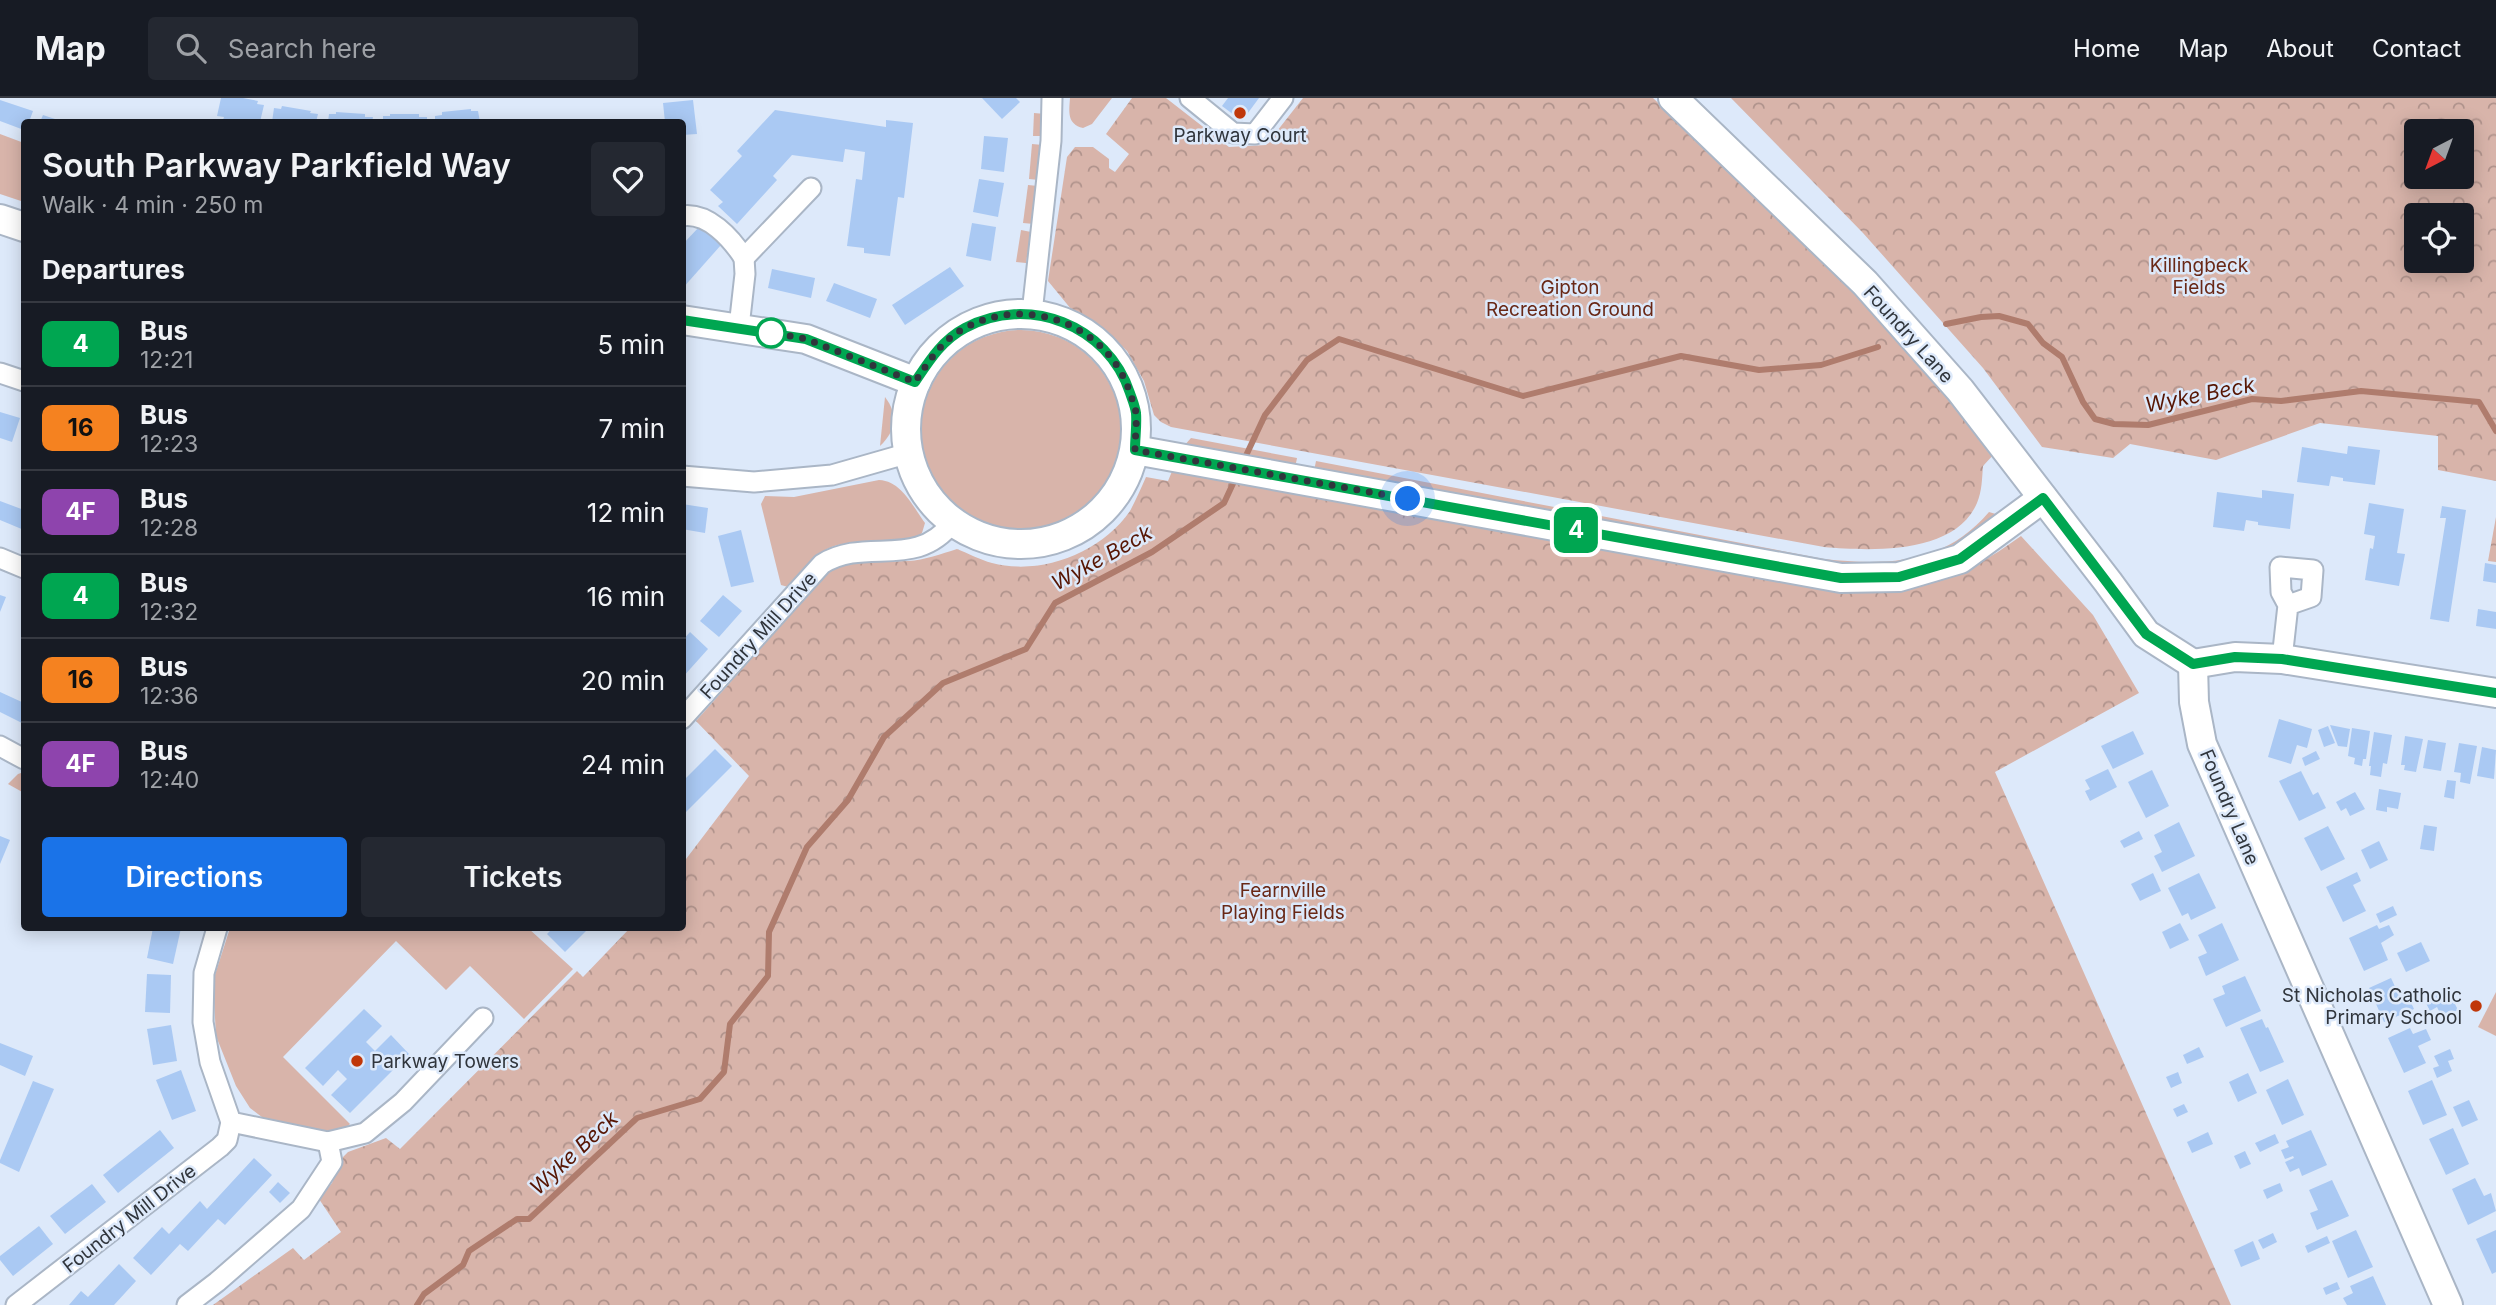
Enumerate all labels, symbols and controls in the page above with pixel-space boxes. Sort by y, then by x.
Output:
search box [148,17,638,80]
text: Map [35,28,106,68]
icon: search [172,29,210,67]
text: Search here [228,33,376,64]
text: Home [2073,34,2140,63]
text: Map [2178,34,2228,63]
text: About [2266,34,2334,63]
text: Contact [2372,34,2461,63]
marker: Parkway Court [1232,105,1248,121]
north arrow [2404,119,2474,189]
map controls [2404,119,2474,273]
place label: Parkway Court [1174,124,1306,147]
button: heart [591,142,665,216]
text: South Parkway Parkfield Way [42,145,511,185]
text: Walk · 4 min · 250 m [42,191,264,219]
button: locate [2404,203,2474,273]
text: Departures [42,254,185,285]
park label: Killingbeck Fields [2150,254,2249,299]
park label: Gipton Recreation Ground [1486,276,1654,321]
street label: Foundry Lane [1859,281,1958,388]
text: Bus [140,315,188,346]
unlabelled marker [756,318,786,348]
text: 4 [72,329,89,358]
text: 5 min [597,329,665,360]
text: 12:21 [140,346,193,374]
water label: Wyke Beck [2143,372,2257,417]
text: Bus [140,399,188,430]
text: 16 [68,413,93,442]
text: 7 min [599,413,665,444]
text: 12:23 [140,430,198,458]
your location [1390,481,1425,516]
text: Bus [140,483,188,514]
text: 4F [65,497,96,526]
text: 12 min [587,497,665,528]
line badge: 4 [1553,507,1599,553]
text: 12:28 [140,514,198,542]
text: 4 [1568,515,1584,544]
water label: Wyke Beck [1047,519,1157,595]
text: Bus [140,567,188,598]
street label: Foundry Mill Drive [695,567,821,704]
text: 4 [72,581,89,610]
text: 16 min [587,581,665,612]
text: 12:32 [140,598,198,626]
text: Bus [140,651,188,682]
text: 16 [68,665,93,694]
text: 20 min [581,665,665,696]
text: 12:36 [140,682,198,710]
text: Bus [140,735,188,766]
street label: Foundry Lane [2195,746,2264,868]
text: 4F [65,749,96,778]
text: 24 min [581,749,665,780]
text: 12:40 [140,766,199,794]
button: Directions [42,837,347,917]
button: Tickets [361,837,665,917]
park label: Fearnville Playing Fields [1221,879,1345,924]
place label: St Nicholas Catholic Primary School [2282,984,2462,1029]
marker: St Nicholas Catholic Primary School [2468,998,2484,1014]
place label: Parkway Towers [371,1050,519,1073]
marker: Parkway Towers [349,1053,365,1069]
water label: Wyke Beck [525,1105,623,1200]
street label: Foundry Mill Drive [58,1159,201,1278]

